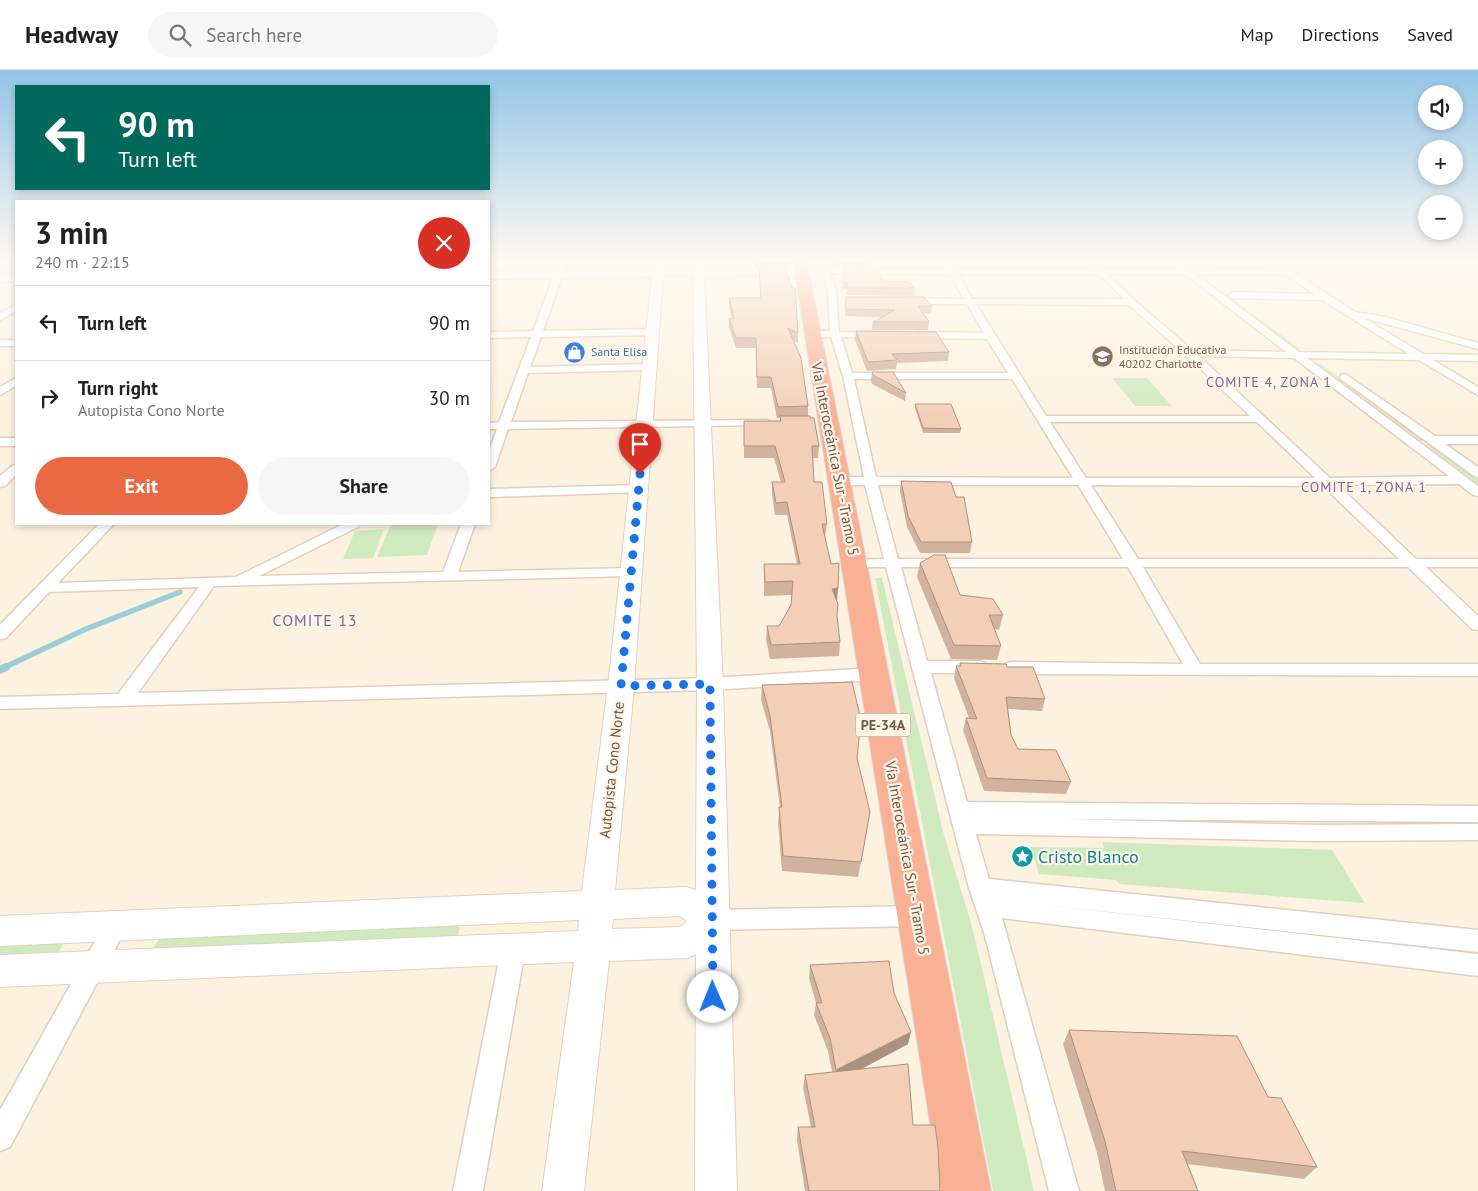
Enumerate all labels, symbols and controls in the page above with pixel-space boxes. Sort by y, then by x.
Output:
search box [148,12,498,57]
text: Headway [25,19,118,50]
icon: search [166,21,194,49]
text: Search here [206,23,302,47]
text: Map [1241,23,1273,46]
text: Directions [1301,23,1379,46]
text: Saved [1407,23,1453,46]
map controls [1418,85,1463,240]
button: sound [1418,85,1463,130]
text: 90 m [118,101,195,147]
icon: left [35,105,100,170]
button: + [1418,140,1463,185]
text: Turn left [118,145,197,173]
button: − [1418,195,1463,240]
text: 3 min [35,213,108,252]
button: close [418,217,470,269]
text: 240 m · 22:15 [35,252,130,272]
icon: left [35,309,63,337]
text: Turn left [78,311,147,335]
text: 90 m [429,311,470,335]
shop icon: Santa Elisa [563,340,587,364]
place label: Institución Educativa 40202 Charlotte [1119,342,1227,371]
place label: Santa Elisa [591,344,647,359]
school or university icon: Institución Educativa 40202 Charlotte [1091,345,1115,369]
street label: Vía Interoceánica Sur - Tramo 5 [807,359,864,557]
district label: COMITE 4, ZONA 1 [1206,373,1332,391]
text: Turn right [78,376,158,400]
icon: right [35,384,63,412]
text: 30 m [429,386,470,410]
text: Autopista Cono Norte [78,400,225,420]
pin [619,423,661,474]
icon: arrive [626,430,654,458]
button: Exit [35,457,248,515]
button: Share [258,457,470,515]
district label: COMITE 1, ZONA 1 [1301,478,1427,496]
district label: COMITE 13 [272,610,358,630]
street label: Autopista Cono Norte [595,701,628,839]
road number: PE-34A [856,714,910,736]
street label: Vía Interoceánica Sur - Tramo 5 [881,758,934,956]
place icon: Cristo Blanco [1010,845,1034,869]
place label: Cristo Blanco [1038,845,1139,868]
position arrow [686,970,738,1022]

